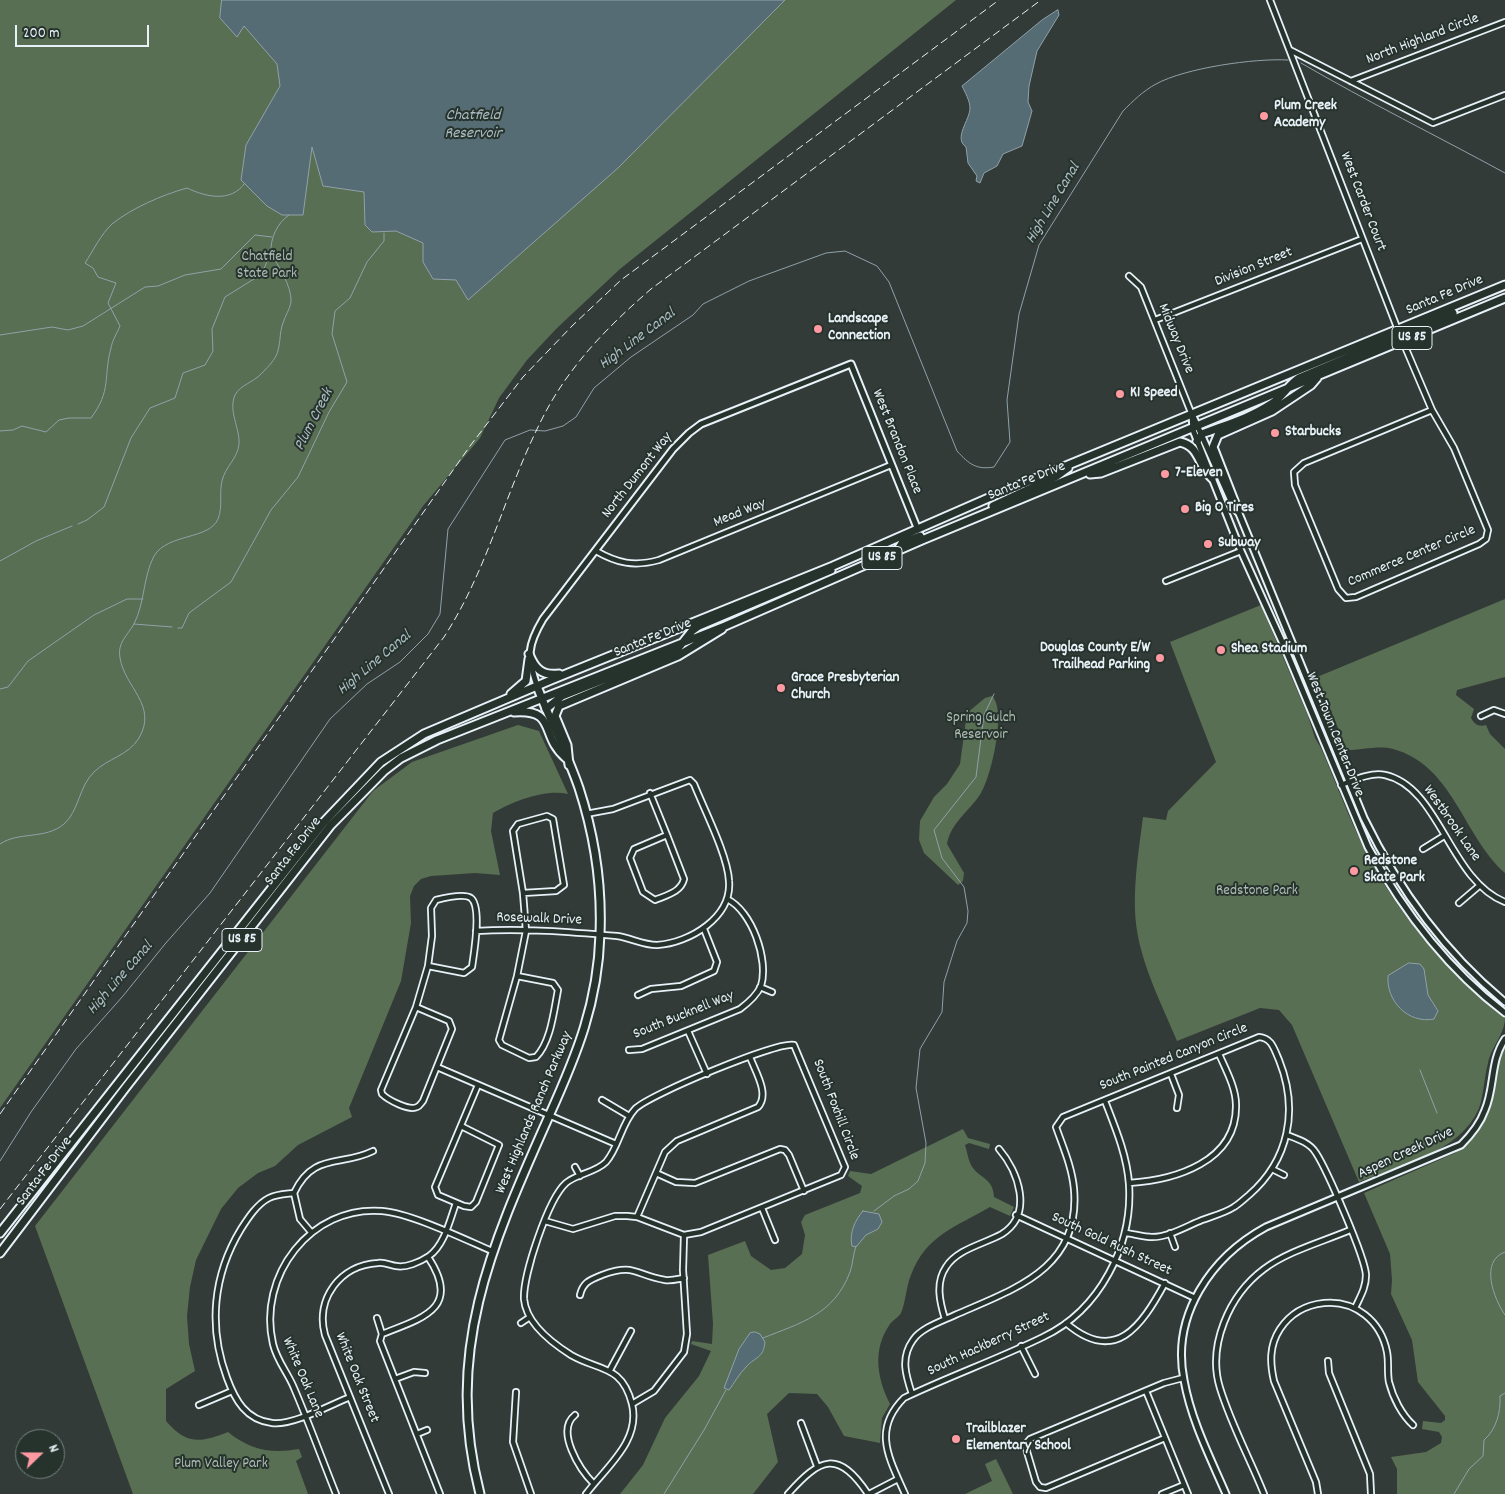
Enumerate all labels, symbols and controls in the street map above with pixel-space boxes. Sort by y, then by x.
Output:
street label: North Highland Circle [1364,10,1482,70]
scale bar [18,15,151,47]
text: 200 m [23,23,60,45]
place label: Plum Creek Academy [1274,98,1337,133]
water label: Chatfield Reservoir [444,107,502,145]
marker: Plum Creek Academy [1258,110,1270,122]
street label: West Carder Court [1335,150,1389,254]
water label: High Line Canal [1022,160,1086,248]
street label: Division Street [1213,244,1295,292]
park label: Chatfield State Park [237,249,297,284]
street label: Santa Fe Drive [1404,272,1486,320]
street label: Midway Drive [1153,301,1197,377]
water label: High Line Canal [596,305,680,375]
place label: Landscape Connection [828,311,890,346]
marker: Landscape Connection [812,323,824,335]
road number: US 85 [1392,326,1432,349]
place label: K1 Speed [1130,385,1177,403]
water label: Plum Creek [291,386,339,454]
street label: West Brandon Place [867,387,925,497]
marker: K1 Speed [1114,388,1126,400]
place label: Starbucks [1285,424,1341,442]
marker: Starbucks [1269,427,1281,439]
street label: North Dumont Way [599,429,677,523]
street label: Santa Fe Drive [986,458,1068,506]
place label: 7-Eleven [1175,465,1223,483]
marker: 7-Eleven [1159,468,1171,480]
street label: Mead Way [711,495,769,533]
place label: Big O Tires [1195,500,1254,518]
marker: Big O Tires [1179,503,1191,515]
street label: Commerce Center Circle [1345,522,1479,592]
place label: Subway [1218,535,1260,553]
marker: Subway [1202,538,1214,550]
road number: US 85 [862,546,902,570]
street label: Santa Fe Drive [612,615,694,663]
water label: High Line Canal [334,627,416,701]
place label: Douglas County E/W Trailhead Parking [1040,640,1150,675]
place label: Shea Stadium [1231,641,1307,659]
marker: Shea Stadium [1215,644,1227,656]
marker: Douglas County E/W Trailhead Parking [1154,652,1166,664]
place label: Grace Presbyterian Church [791,670,900,705]
street label: West Town Center Drive [1301,670,1367,800]
marker: Grace Presbyterian Church [775,682,787,694]
park label: Spring Gulch Reservoir [946,710,1016,745]
street label: Westbrook Lane [1418,782,1484,866]
street label: Santa Fe Drive [262,814,326,890]
place label: Redstone Skate Park [1364,853,1425,888]
marker: Redstone Skate Park [1348,865,1360,877]
park label: Redstone Park [1216,883,1298,901]
street label: Rosewalk Drive [496,910,582,930]
road number: US 85 [222,928,262,952]
water label: High Line Canal [84,938,158,1020]
street label: South Bucknell Way [631,988,737,1044]
street label: South Painted Canyon Circle [1097,1020,1251,1096]
street label: West Highlands Ranch Parkway [493,1029,577,1197]
street label: South Foxhill Circle [807,1057,863,1163]
street label: Aspen Creek Drive [1355,1124,1457,1184]
street label: Santa Fe Drive [13,1134,77,1210]
street label: South Gold Rush Street [1048,1209,1174,1281]
street label: South Hackberry Street [925,1309,1053,1381]
street label: White Oak Street [330,1330,382,1426]
street label: White Oak Lane [277,1335,327,1421]
place label: Trailblazer Elementary School [966,1421,1071,1456]
north arrow [15,1429,65,1479]
marker: Trailblazer Elementary School [950,1433,962,1445]
text: N [42,1442,64,1456]
park label: Plum Valley Park [174,1456,268,1474]

